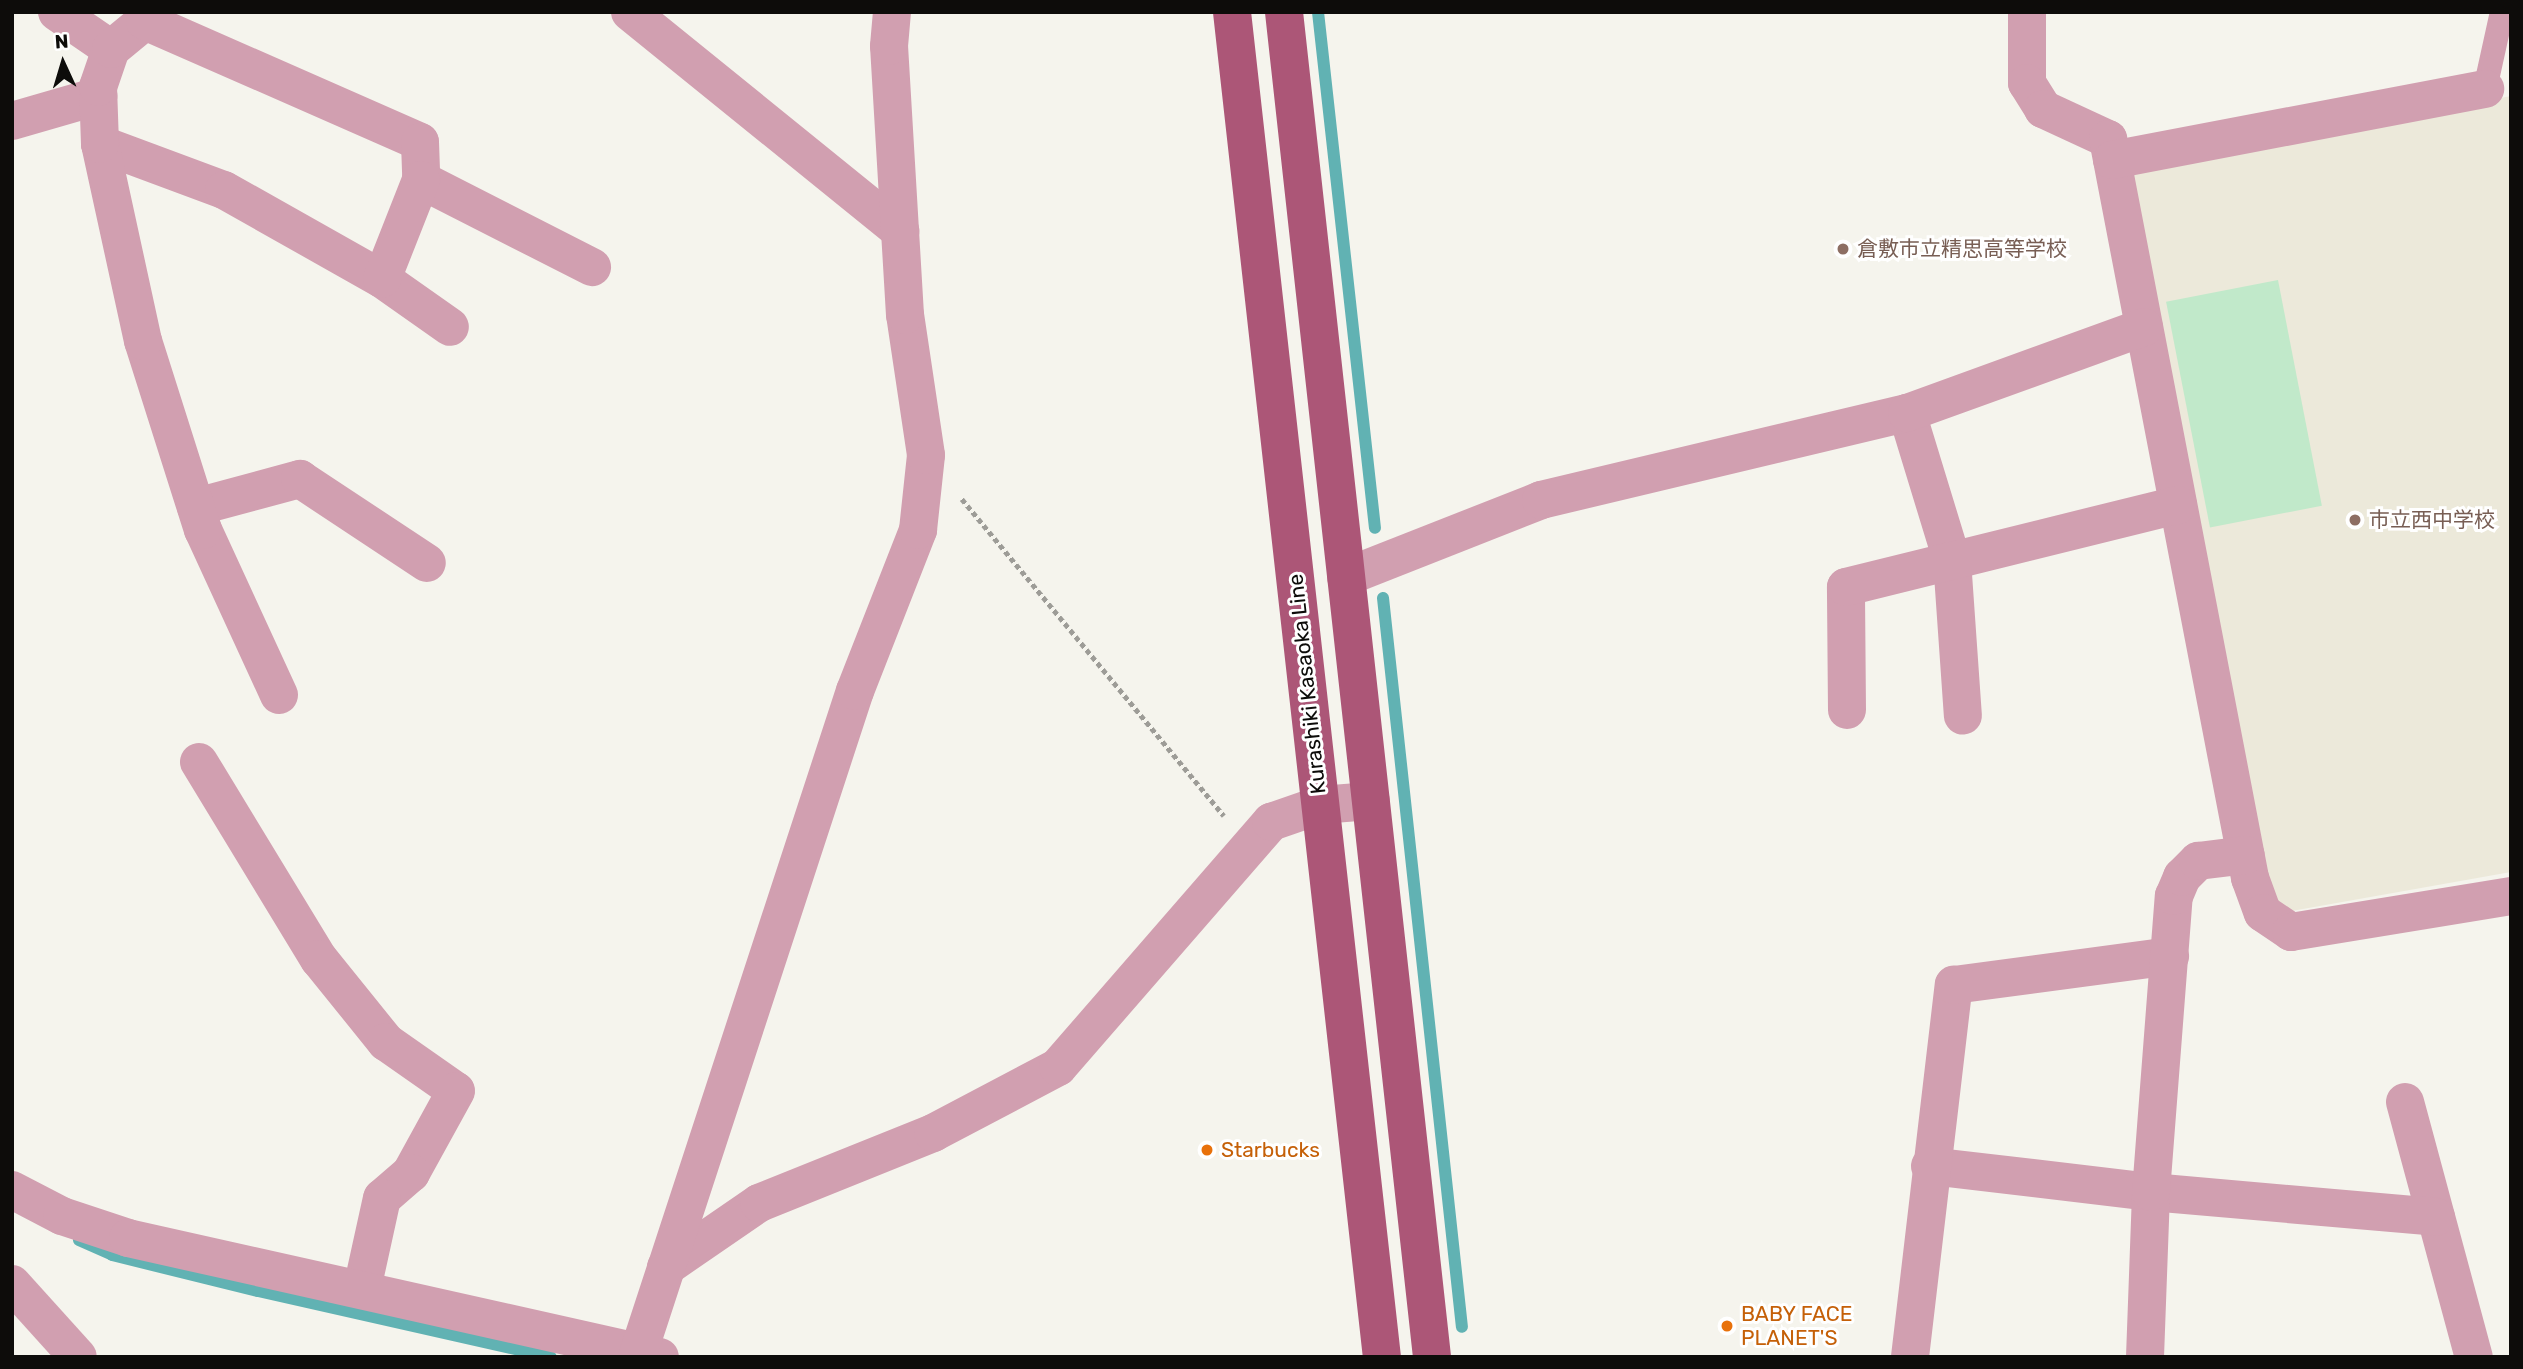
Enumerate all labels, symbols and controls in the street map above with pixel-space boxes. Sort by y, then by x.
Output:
north arrow [28,28,98,98]
text: N [54,30,69,54]
place label: 倉敷市立精思高等学校 [1857,236,2067,262]
marker: 倉敷市立精思高等学校 [1835,241,1851,257]
place label: 市立西中学校 [2369,507,2495,533]
marker: 市立西中学校 [2347,512,2363,528]
street label: Kurashiki Kasaoka Line [1283,573,1331,795]
place label: Starbucks [1221,1137,1320,1163]
marker: Starbucks [1199,1142,1215,1158]
place label: BABY FACE PLANET'S [1741,1301,1853,1351]
marker: BABY FACE PLANET'S [1719,1318,1735,1334]

